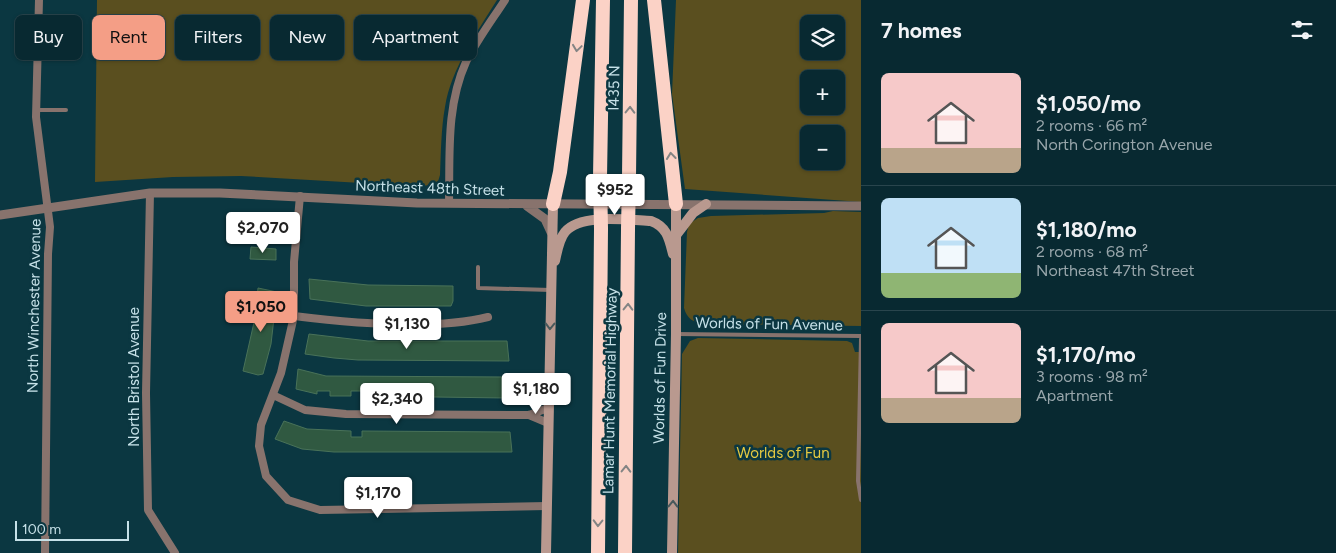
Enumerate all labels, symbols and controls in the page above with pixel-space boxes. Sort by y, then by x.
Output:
chip: Buy [15,15,82,60]
chip: Rent [92,15,165,60]
chip: Filters [175,15,260,60]
chip: New [270,15,344,60]
chip: Apartment [354,15,477,60]
map controls [800,15,845,170]
button: layers [800,15,845,60]
icon: filters [1288,16,1316,44]
text: 7 homes [881,18,962,43]
one-way arrow [572,45,583,53]
street label: I435 N [605,65,623,111]
button: + [800,70,845,115]
text: $1,050/mo [1036,91,1141,116]
icon: home [921,93,981,153]
one-way arrow [625,106,635,114]
text: 2 rooms · 66 m² [1036,116,1147,135]
button: − [800,125,845,170]
text: North Corington Avenue [1036,135,1213,154]
one-way arrow [666,151,677,159]
pin: $952 [585,174,645,216]
street label: Northeast 48th Street [355,176,506,200]
text: $952 [597,180,633,199]
pin: $2,070 [222,212,304,254]
text: $1,180/mo [1036,217,1137,242]
text: $2,070 [237,218,289,237]
icon: home [921,218,981,278]
street label: North Winchester Avenue [23,219,45,393]
text: 2 rooms · 68 m² [1036,242,1148,261]
text: Northeast 47th Street [1036,261,1195,280]
street label: Lamar Hunt Memorial Highway [599,288,621,494]
pin: $1,050 [220,290,302,333]
text: $1,050 [236,297,286,316]
one-way arrow [622,303,633,311]
street label: North Bristol Avenue [125,307,143,447]
pin: $1,130 [366,308,448,350]
street label: Worlds of Fun Drive [650,312,670,444]
text: $1,130 [384,314,430,333]
street label: Worlds of Fun Avenue [695,314,843,334]
one-way arrow [545,322,555,330]
text: $1,170/mo [1036,342,1136,367]
icon: home [921,343,981,403]
text: 3 rooms · 98 m² [1036,367,1148,386]
pin: $1,180 [495,372,577,415]
text: $1,180 [513,379,559,398]
pin: $2,340 [356,382,438,425]
text: Apartment [1036,386,1113,405]
text: $2,340 [371,389,423,408]
park label: Worlds of Fun [736,444,830,462]
one-way arrow [621,465,631,473]
pin: $1,170 [337,476,419,519]
text: $1,170 [355,483,401,502]
one-way arrow [668,500,678,508]
scale bar [15,518,129,541]
one-way arrow [593,519,603,527]
text: 100 m [22,521,61,538]

